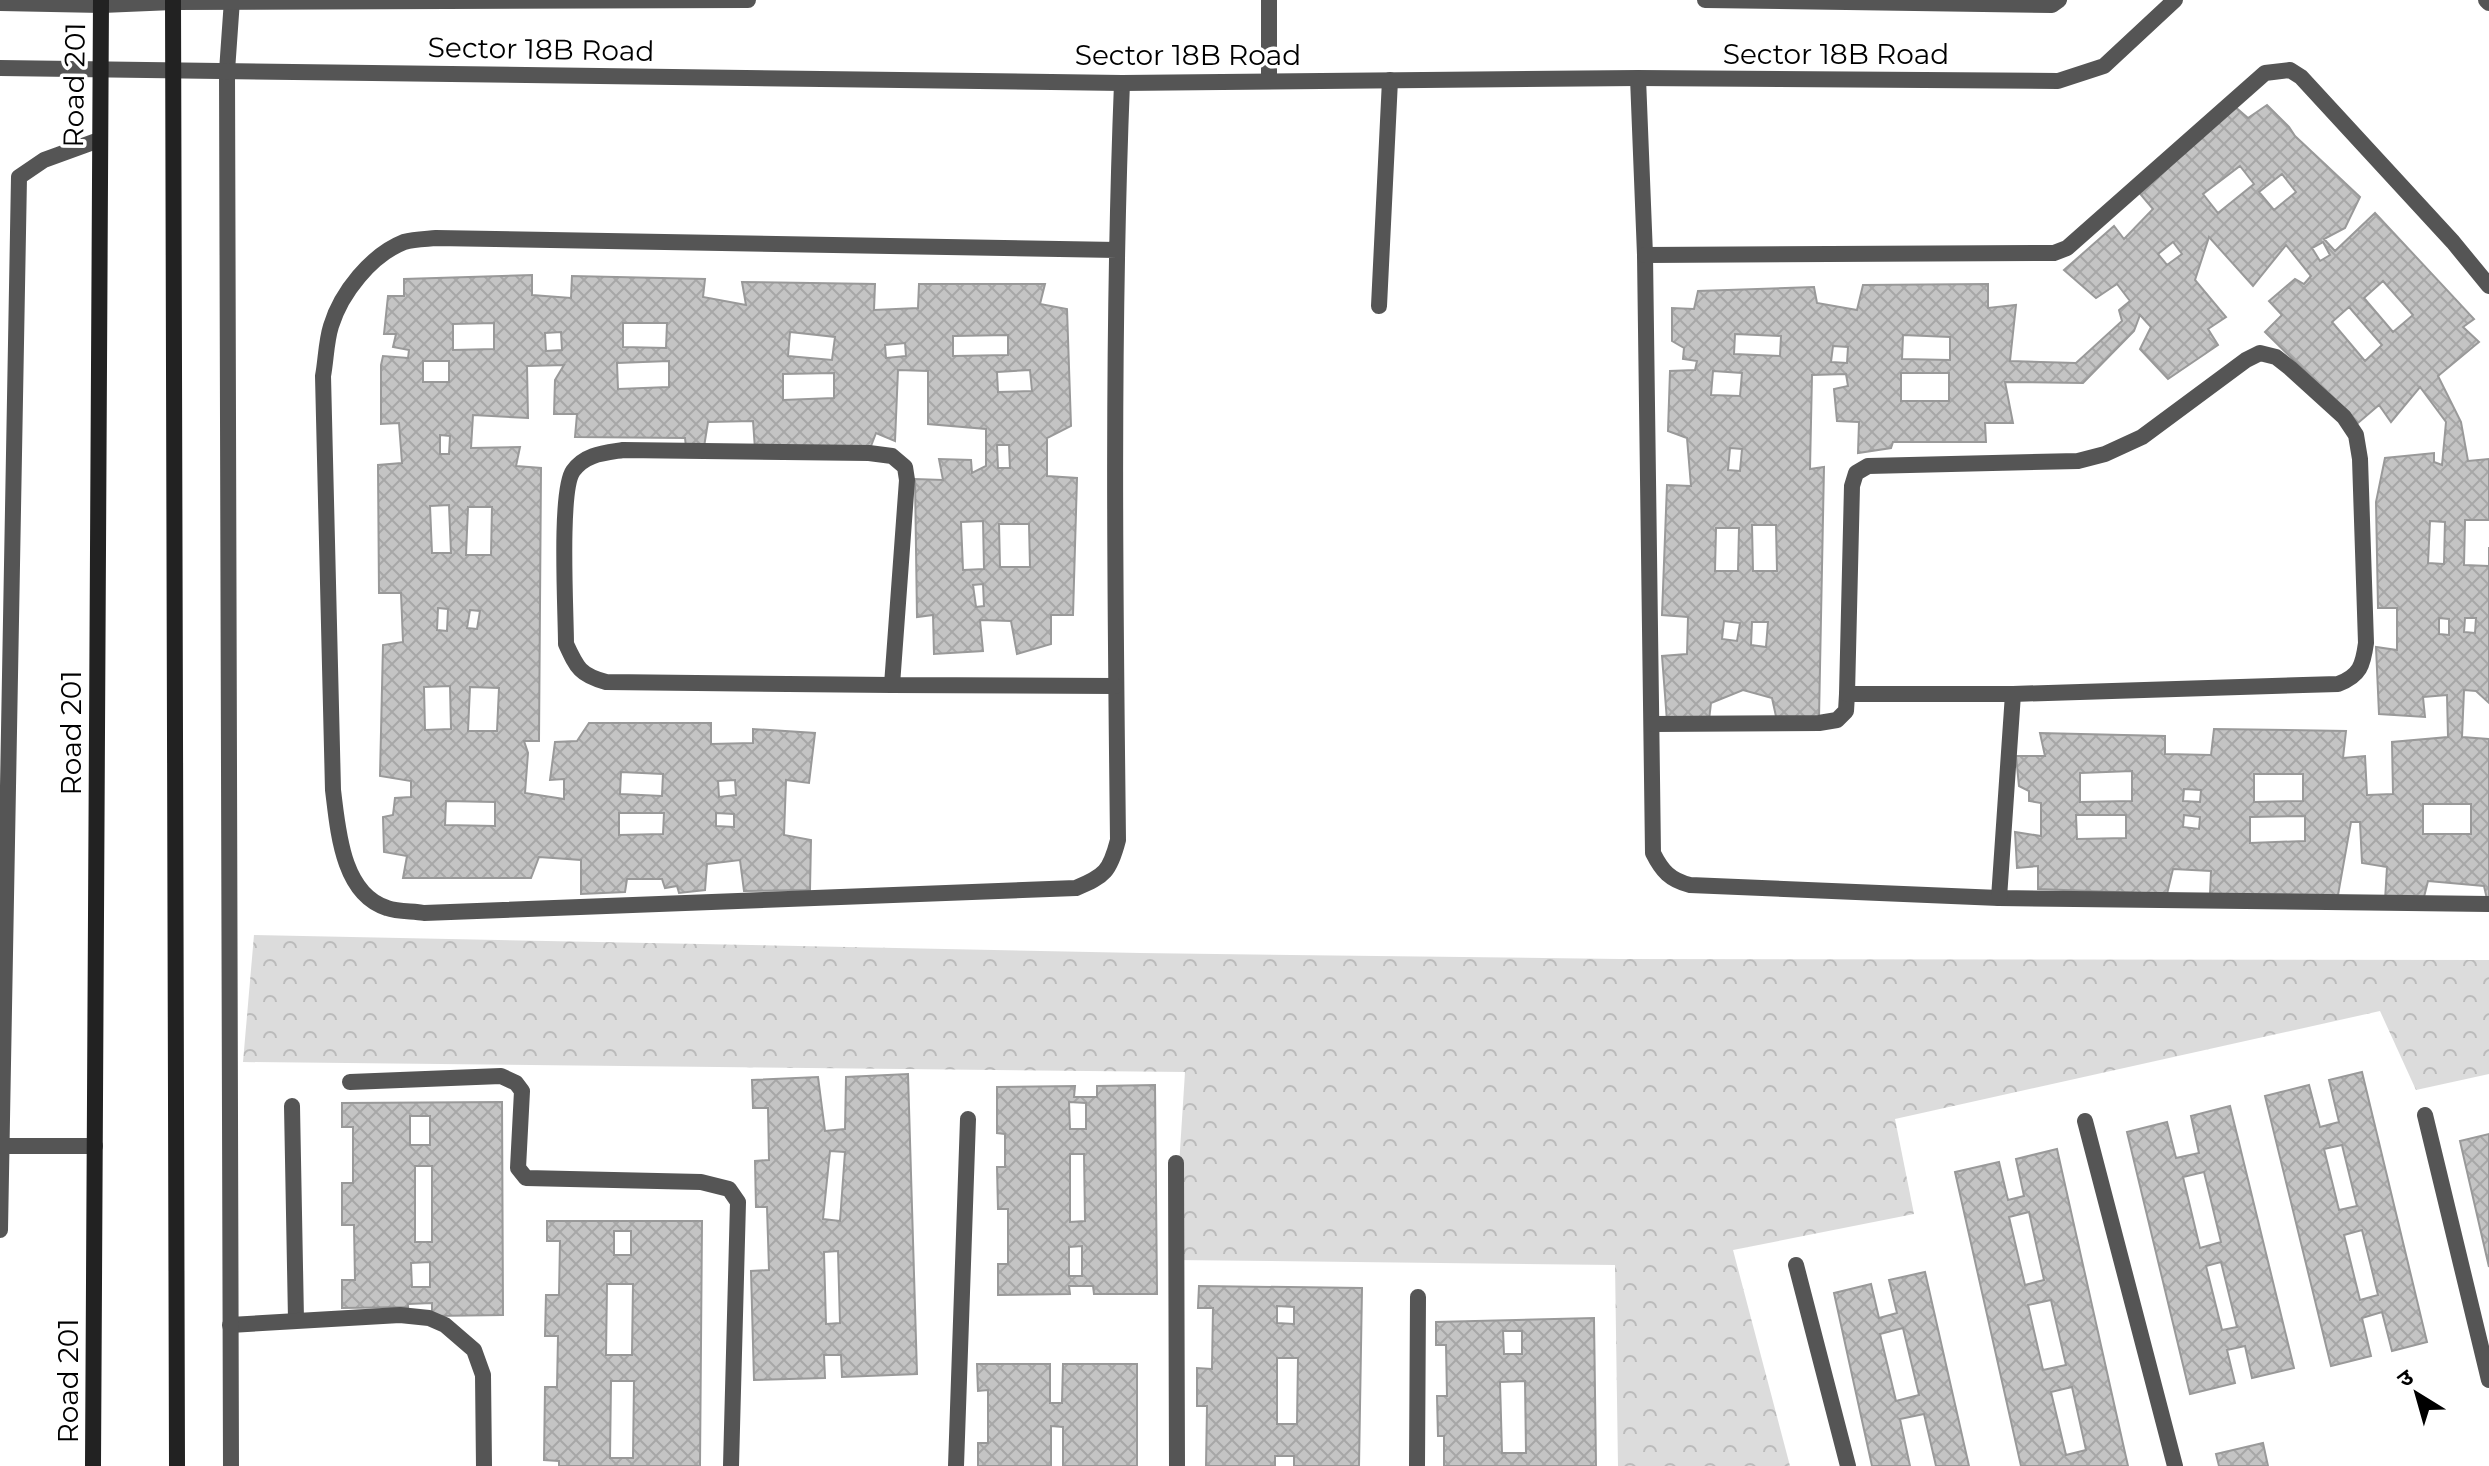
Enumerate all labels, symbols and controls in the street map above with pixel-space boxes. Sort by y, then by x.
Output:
street label: Road 201 [56,22,92,148]
street label: Sector 18B Road [427,30,655,68]
street label: Sector 18B Road [1723,37,1949,71]
street label: Sector 18B Road [1075,38,1301,72]
street label: Road 201 [54,670,88,796]
street label: Road 201 [51,1318,85,1444]
north arrow [2377,1354,2457,1434]
text: उ [2392,1363,2419,1393]

